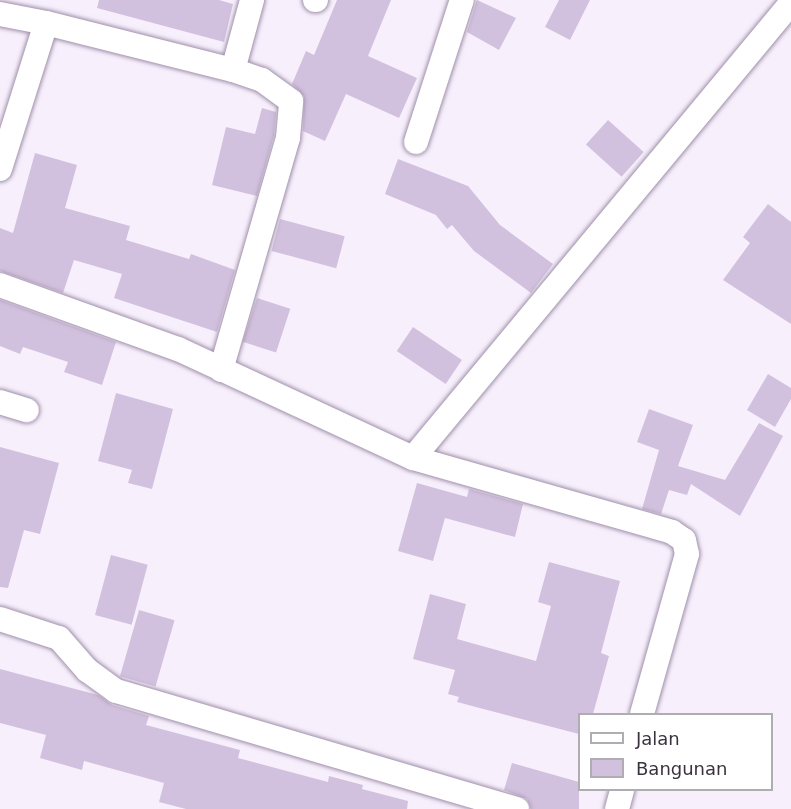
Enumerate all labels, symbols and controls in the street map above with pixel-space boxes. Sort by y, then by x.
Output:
legend [578,713,773,791]
text: Jalan [636,728,680,749]
text: Bangunan [636,758,727,779]

